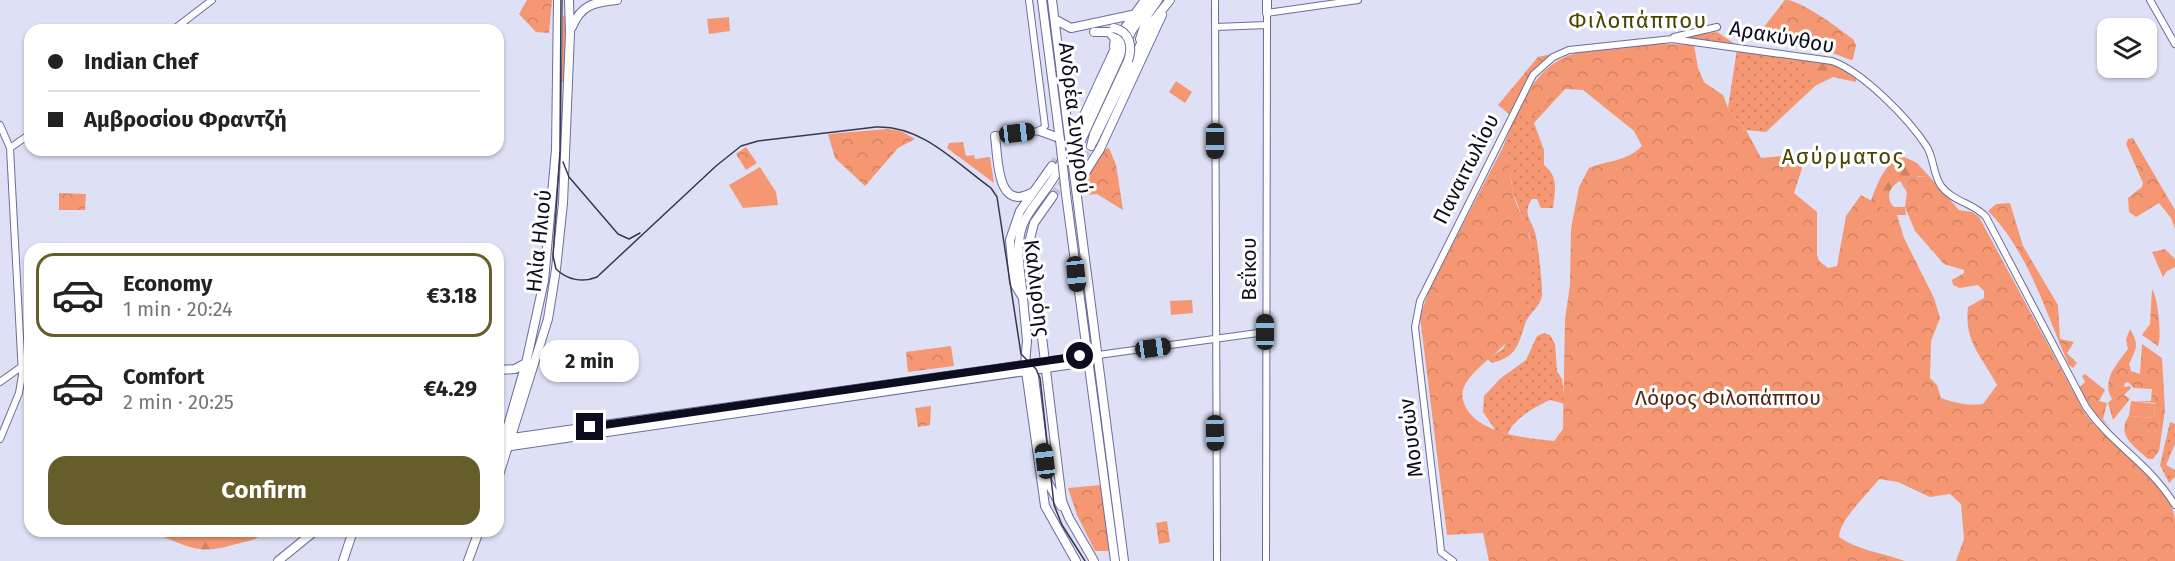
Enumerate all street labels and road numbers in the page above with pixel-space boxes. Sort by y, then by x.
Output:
street label: Αρακύνθου [1728,15,1836,59]
street label: Ανδρέα Συγγρού [1053,41,1097,195]
street label: Παναιτωλίου [1427,110,1505,228]
street label: Ηλία Ηλιού [521,188,557,294]
street label: Βεΐκου [1236,237,1262,301]
street label: Καλλιρόης [1018,238,1056,338]
street label: Μουσών [1393,397,1429,479]

